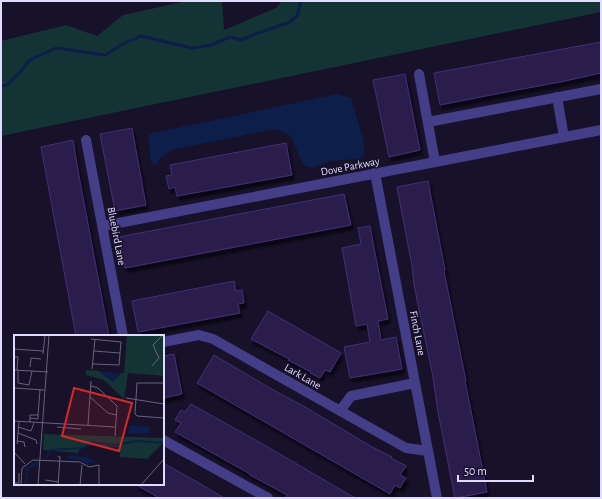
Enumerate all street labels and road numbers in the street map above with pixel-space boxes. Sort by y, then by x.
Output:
street label: Dove Parkway [320,155,381,178]
street label: Bluebird Lane [105,206,128,266]
street label: Finch Lane [408,310,427,356]
street label: Lark Lane [283,362,323,391]

